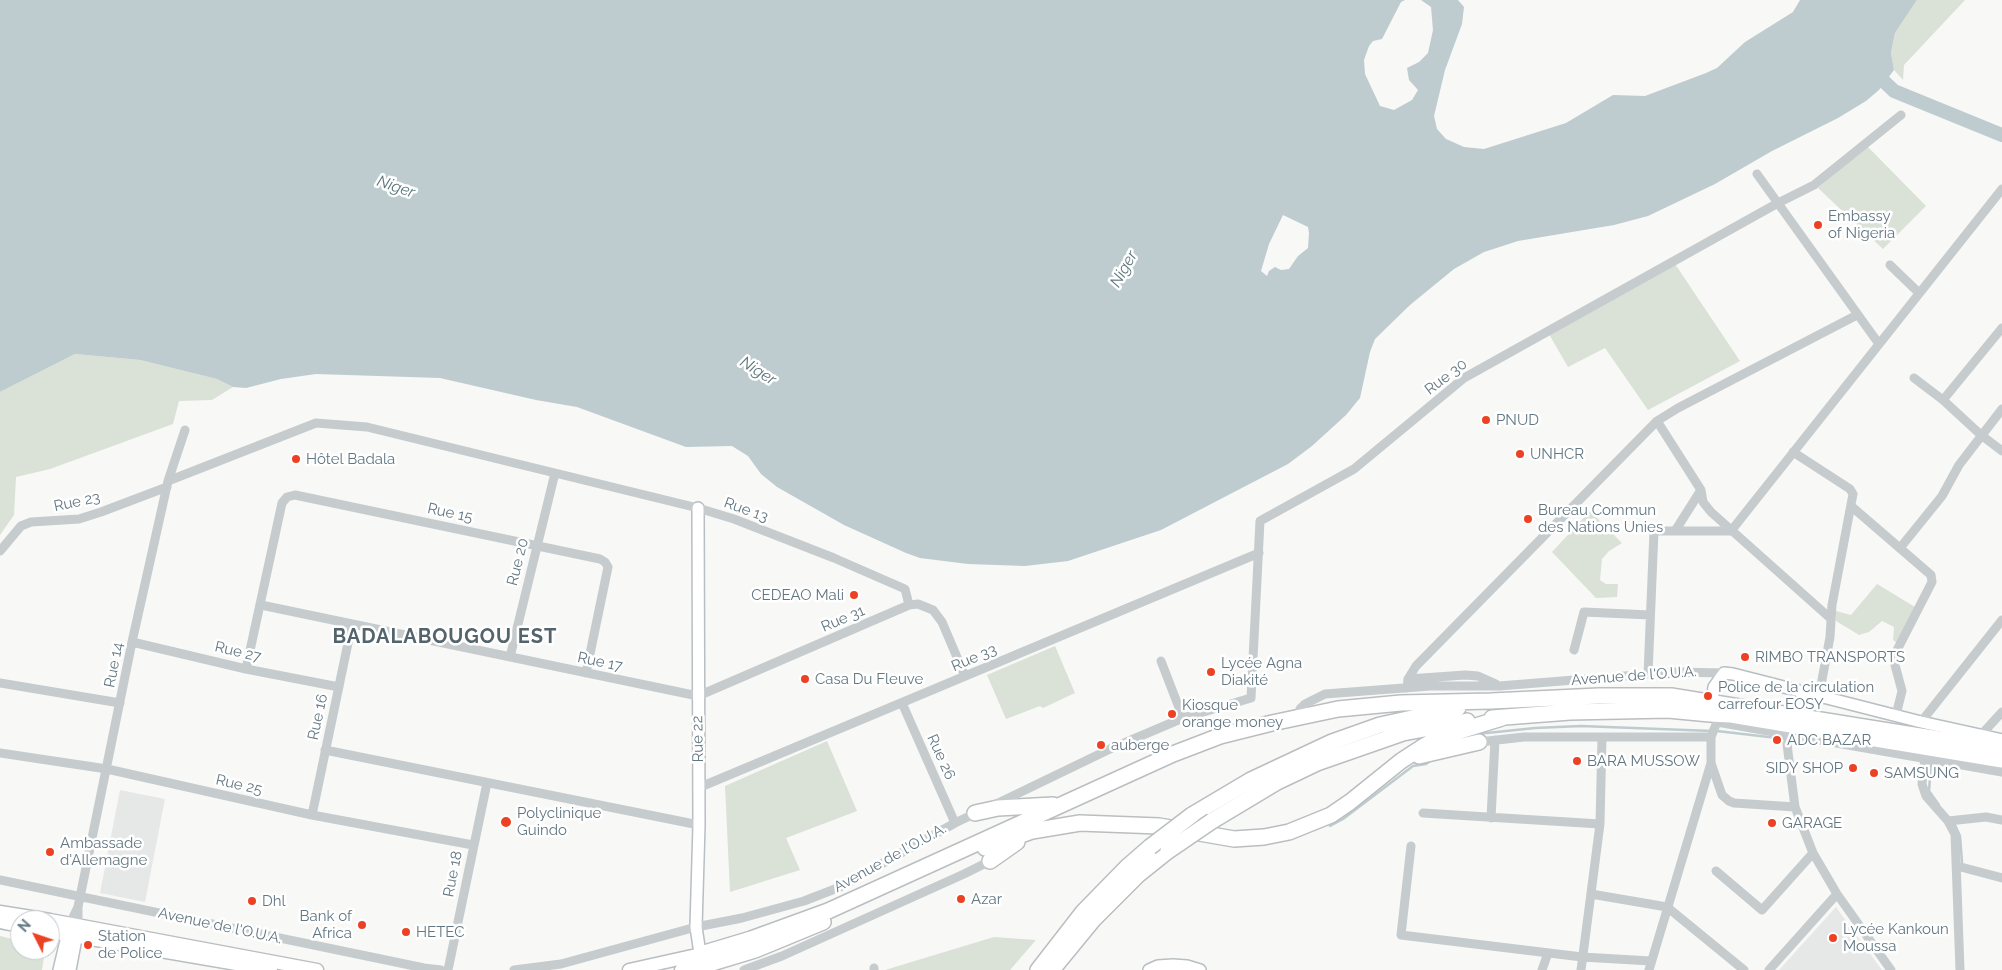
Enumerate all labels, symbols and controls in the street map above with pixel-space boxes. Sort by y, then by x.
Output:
water label: Niger [375,172,417,202]
place label: Embassy of Nigeria [1828,207,1895,242]
marker: Embassy of Nigeria [1812,219,1824,231]
water label: Niger [1106,247,1142,291]
water label: Niger [736,353,780,389]
street label: Rue 30 [1421,355,1471,399]
place label: PNUD [1496,411,1539,429]
marker: PNUD [1480,414,1492,426]
place label: UNHCR [1530,445,1584,463]
marker: UNHCR [1514,448,1526,460]
place label: Hôtel Badala [306,450,395,468]
marker: Hôtel Badala [290,453,302,465]
street label: Rue 23 [52,488,102,516]
street label: Rue 13 [721,494,771,526]
street label: Rue 15 [426,499,474,527]
place label: Bureau Commun des Nations Unies [1538,501,1663,536]
marker: Bureau Commun des Nations Unies [1522,513,1534,525]
street label: Rue 20 [503,536,533,588]
place label: CEDEAO Mali [751,586,844,604]
marker: CEDEAO Mali [848,589,860,601]
street label: Rue 31 [818,602,868,636]
district label: BADALABOUGOU EST [331,625,559,649]
street label: Rue 27 [213,638,263,666]
street label: Rue 33 [949,640,999,676]
street label: Rue 14 [101,641,127,689]
street label: Rue 17 [576,648,624,676]
place label: RIMBO TRANSPORTS [1755,648,1905,666]
marker: RIMBO TRANSPORTS [1739,651,1751,663]
place label: Lycée Agna Diakité [1221,654,1302,689]
street label: Avenue de l'O.U.A. [1571,663,1697,689]
marker: Lycée Agna Diakité [1205,666,1217,678]
place label: Casa Du Fleuve [815,670,923,688]
marker: Casa Du Fleuve [799,673,811,685]
place label: Police de la circulation carrefour EOSY [1718,678,1874,713]
marker: Police de la circulation carrefour EOSY [1702,690,1714,702]
street label: Rue 16 [304,692,332,742]
place label: Kiosque orange money [1182,696,1283,731]
marker: Kiosque orange money [1166,708,1178,720]
street label: Rue 22 [689,715,707,763]
street label: Rue 26 [923,731,959,783]
place label: ADC BAZAR [1787,731,1871,749]
marker: ADC BAZAR [1771,734,1783,746]
place label: auberge [1111,736,1169,754]
marker: auberge [1095,739,1107,751]
place label: BARA MUSSOW [1587,752,1700,770]
marker: BARA MUSSOW [1571,755,1583,767]
place label: SIDY SHOP [1766,759,1843,777]
marker: SIDY SHOP [1847,762,1859,774]
place label: SAMSUNG [1884,764,1959,782]
marker: SAMSUNG [1868,767,1880,779]
street label: Rue 25 [214,771,264,799]
place label: Polyclinique Guindo [517,804,601,839]
place label: GARAGE [1782,814,1842,832]
marker: Polyclinique Guindo [499,815,513,829]
marker: GARAGE [1766,817,1778,829]
street label: Avenue de l'O.U.A. [831,820,949,896]
place label: Ambassade d'Allemagne [60,834,147,869]
marker: Ambassade d'Allemagne [44,846,56,858]
street label: Rue 18 [440,849,466,899]
place label: Azar [971,890,1002,908]
place label: Dhl [262,892,286,910]
marker: Azar [955,893,967,905]
marker: Dhl [246,895,258,907]
street label: Avenue de l'O.U.A. [157,904,283,948]
place label: Bank of Africa [300,907,352,942]
north arrow [10,910,60,960]
text: N [15,917,34,935]
marker: Bank of Africa [356,919,368,931]
place label: Lycée Kankoun Moussa [1843,920,1949,955]
place label: HETEC [416,923,465,941]
marker: HETEC [400,926,412,938]
place label: Station de Police [98,927,162,962]
marker: Lycée Kankoun Moussa [1827,932,1839,944]
marker: Station de Police [82,939,94,951]

